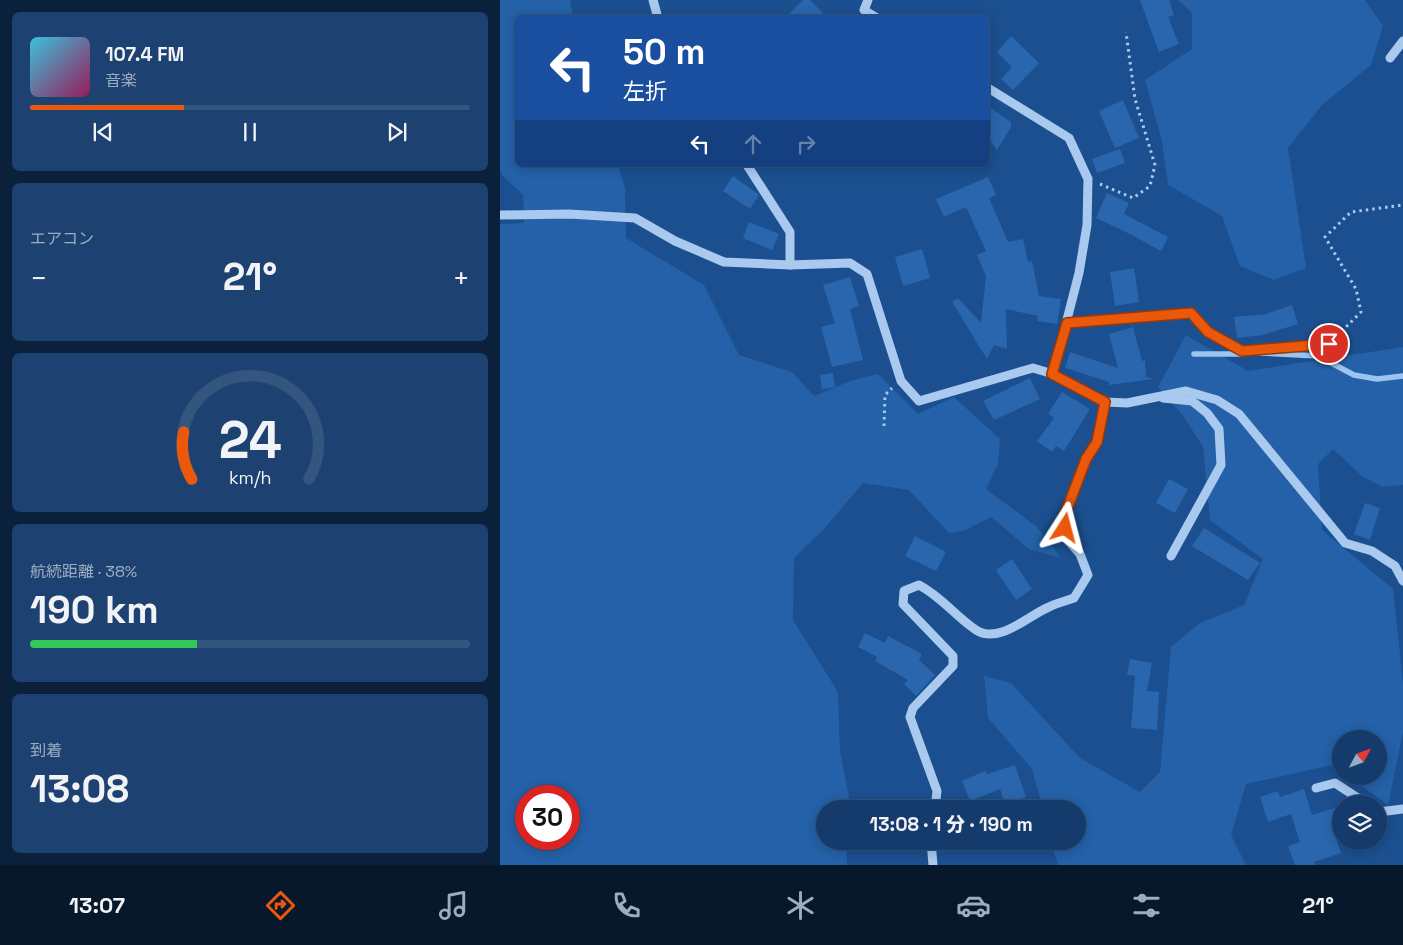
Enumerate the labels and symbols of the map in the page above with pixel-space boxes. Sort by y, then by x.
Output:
pin [1308,323,1350,365]
position arrow [1038,501,1090,553]
north arrow [1332,730,1388,785]
speed limit sign: 30 [515,785,580,850]

